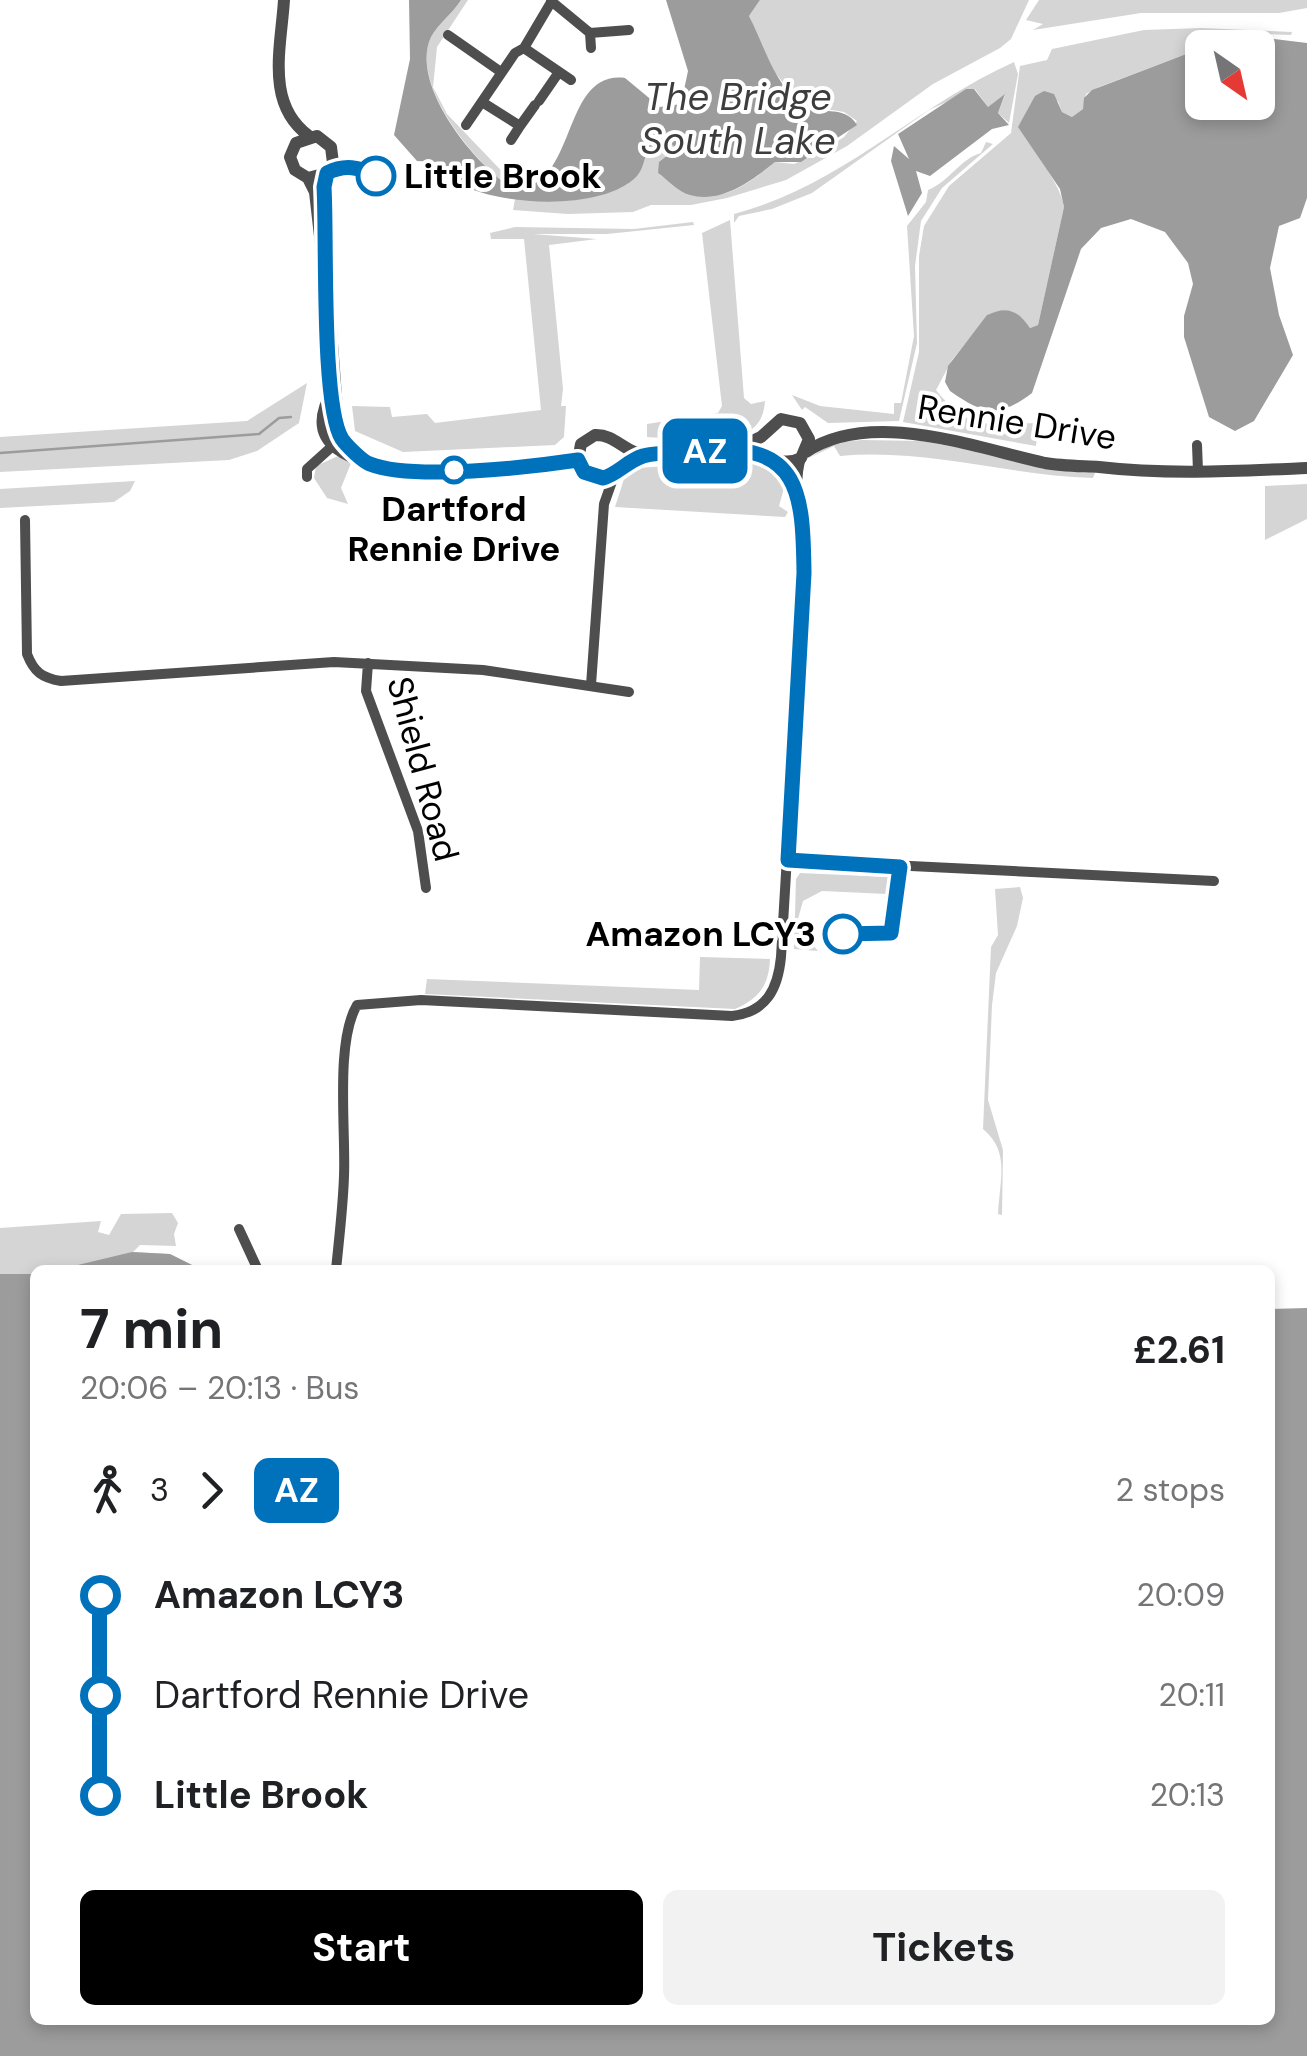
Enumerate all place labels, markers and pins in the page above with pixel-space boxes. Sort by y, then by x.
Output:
place label: Little Brook [404,153,601,199]
marker: Little Brook [357,157,395,195]
marker: Dartford Rennie Drive [441,457,467,483]
place label: Dartford Rennie Drive [348,486,560,572]
place label: Amazon LCY3 [585,911,816,957]
marker: Amazon LCY3 [824,915,862,953]

